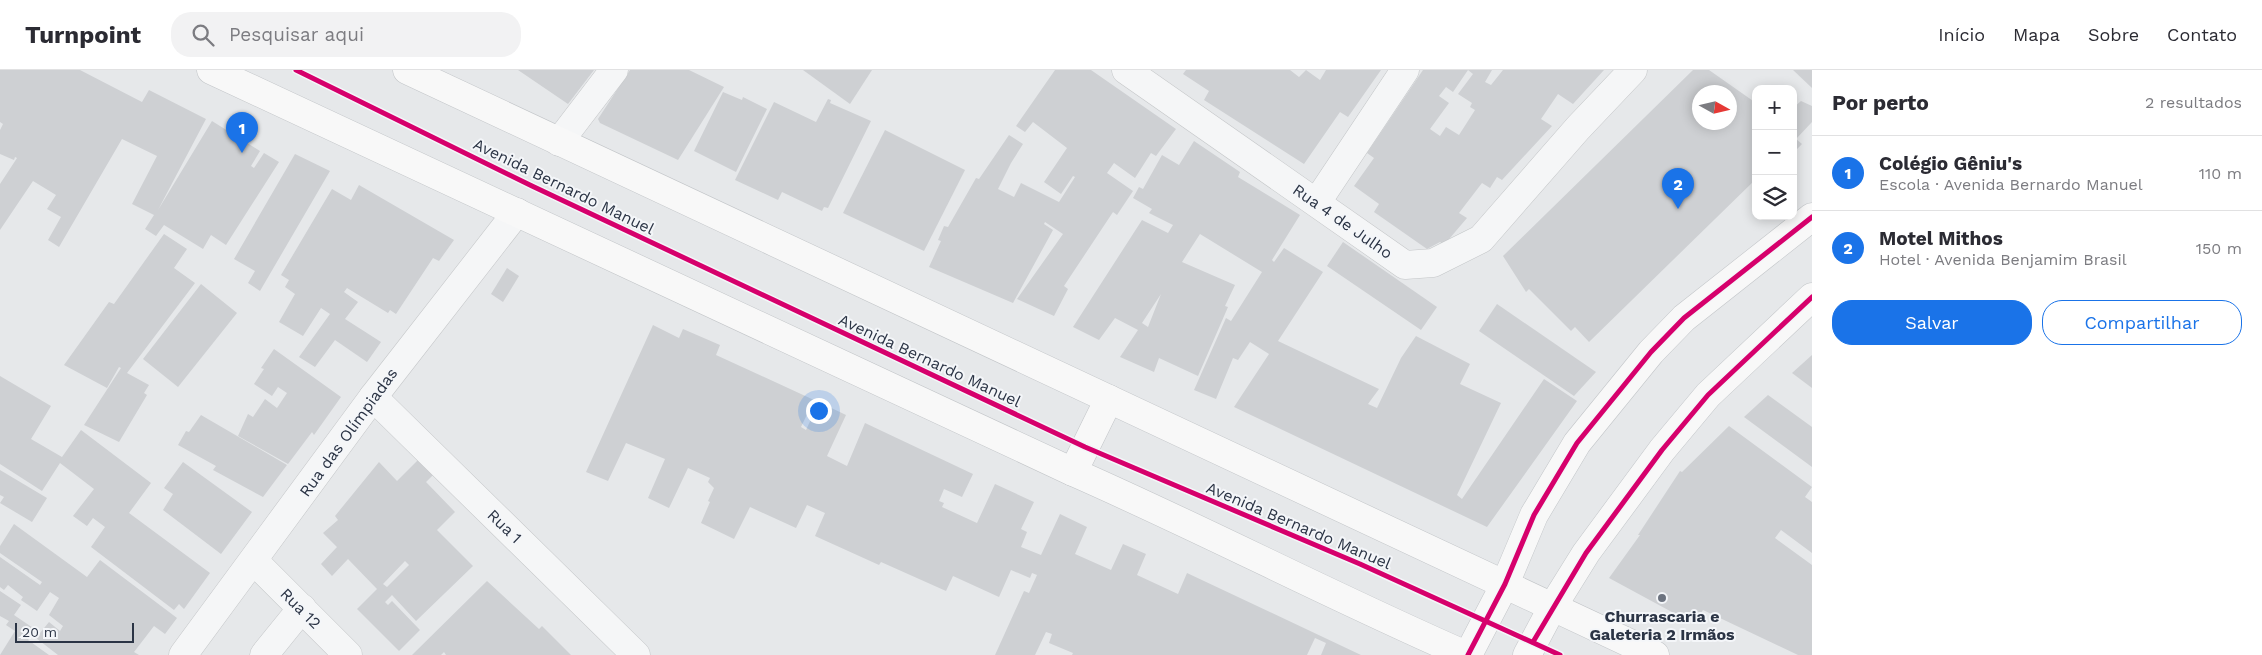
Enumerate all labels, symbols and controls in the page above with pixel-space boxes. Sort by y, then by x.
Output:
search box [171,12,521,57]
text: Turnpoint [25,21,141,49]
icon: search [189,21,217,49]
text: Pesquisar aqui [229,23,364,46]
text: Início [1938,24,1985,45]
text: Mapa [2013,24,2060,45]
text: Sobre [2088,24,2139,45]
text: Contato [2167,24,2237,45]
north arrow [1692,85,1737,130]
map controls [1752,85,1797,220]
button: + [1752,85,1797,130]
text: Por perto [1832,90,1929,115]
text: 2 resultados [2145,93,2242,112]
pin: 1 [226,112,258,153]
button: − [1752,130,1797,175]
street label: Avenida Bernardo Manuel [470,134,657,239]
text: Colégio Gêniu's [1879,152,2022,175]
text: 1 [1845,164,1851,183]
text: 110 m [2199,164,2242,183]
pin: 2 [1662,168,1694,209]
button: layers [1752,175,1797,220]
text: Escola · Avenida Bernardo Manuel [1879,175,2143,194]
street label: Rua 4 de Julho [1289,180,1396,263]
text: Motel Mithos [1879,227,2003,250]
text: 2 [1843,239,1853,258]
text: 150 m [2196,239,2242,258]
text: Hotel · Avenida Benjamim Brasil [1879,250,2127,269]
button: Salvar [1832,300,2032,345]
button: Compartilhar [2042,300,2242,345]
street label: Avenida Bernardo Manuel [836,310,1024,411]
street label: Rua das Olímpiadas [295,364,402,500]
your location [806,398,832,424]
street label: Avenida Bernardo Manuel [1204,478,1394,573]
street label: Rua 1 [484,505,526,547]
street label: Rua 12 [276,584,325,633]
marker: Churrascaria e Galeteria 2 Irmãos [1656,592,1668,604]
place label: Churrascaria e Galeteria 2 Irmãos [1589,607,1735,644]
scale bar [15,620,134,643]
text: 20 m [22,624,57,640]

